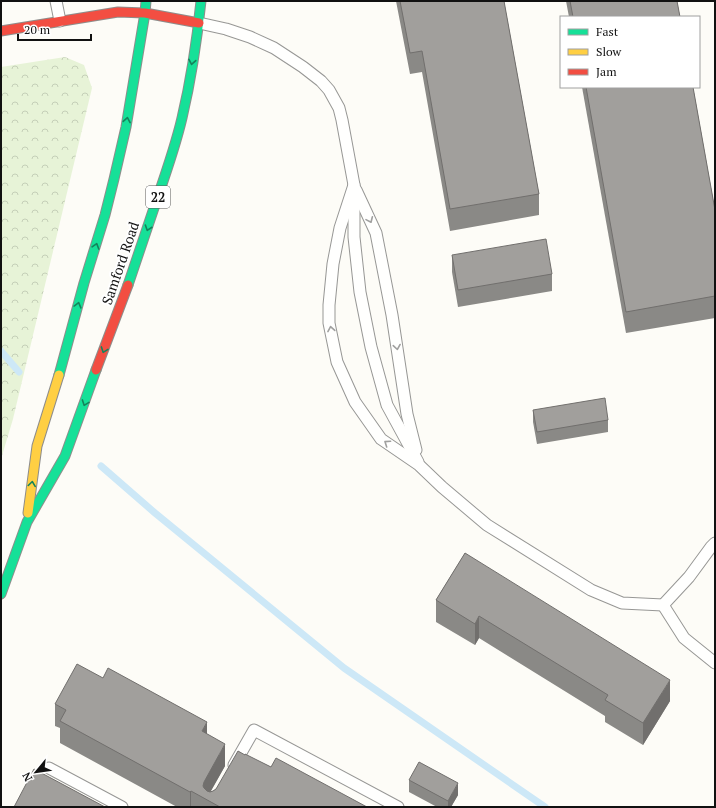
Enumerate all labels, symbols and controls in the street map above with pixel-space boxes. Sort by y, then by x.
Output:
scale bar [18,16,91,42]
legend [560,16,700,88]
text: 20 m [24,22,51,37]
text: Fast [596,24,619,39]
text: Slow [596,44,622,59]
one-way arrow [189,59,197,65]
text: Jam [596,64,617,79]
one-way arrow [122,116,131,123]
road number: 22 [146,186,170,208]
one-way arrow [365,216,373,224]
street label: Samford Road [97,219,143,307]
one-way arrow [144,224,152,231]
one-way arrow [91,242,100,249]
one-way arrow [74,302,82,308]
one-way arrow [327,326,335,332]
one-way arrow [392,344,401,350]
one-way arrow [101,347,109,354]
one-way arrow [81,399,90,406]
one-way arrow [384,440,391,448]
one-way arrow [27,481,36,487]
north arrow [16,752,56,792]
text: N [19,769,35,784]

